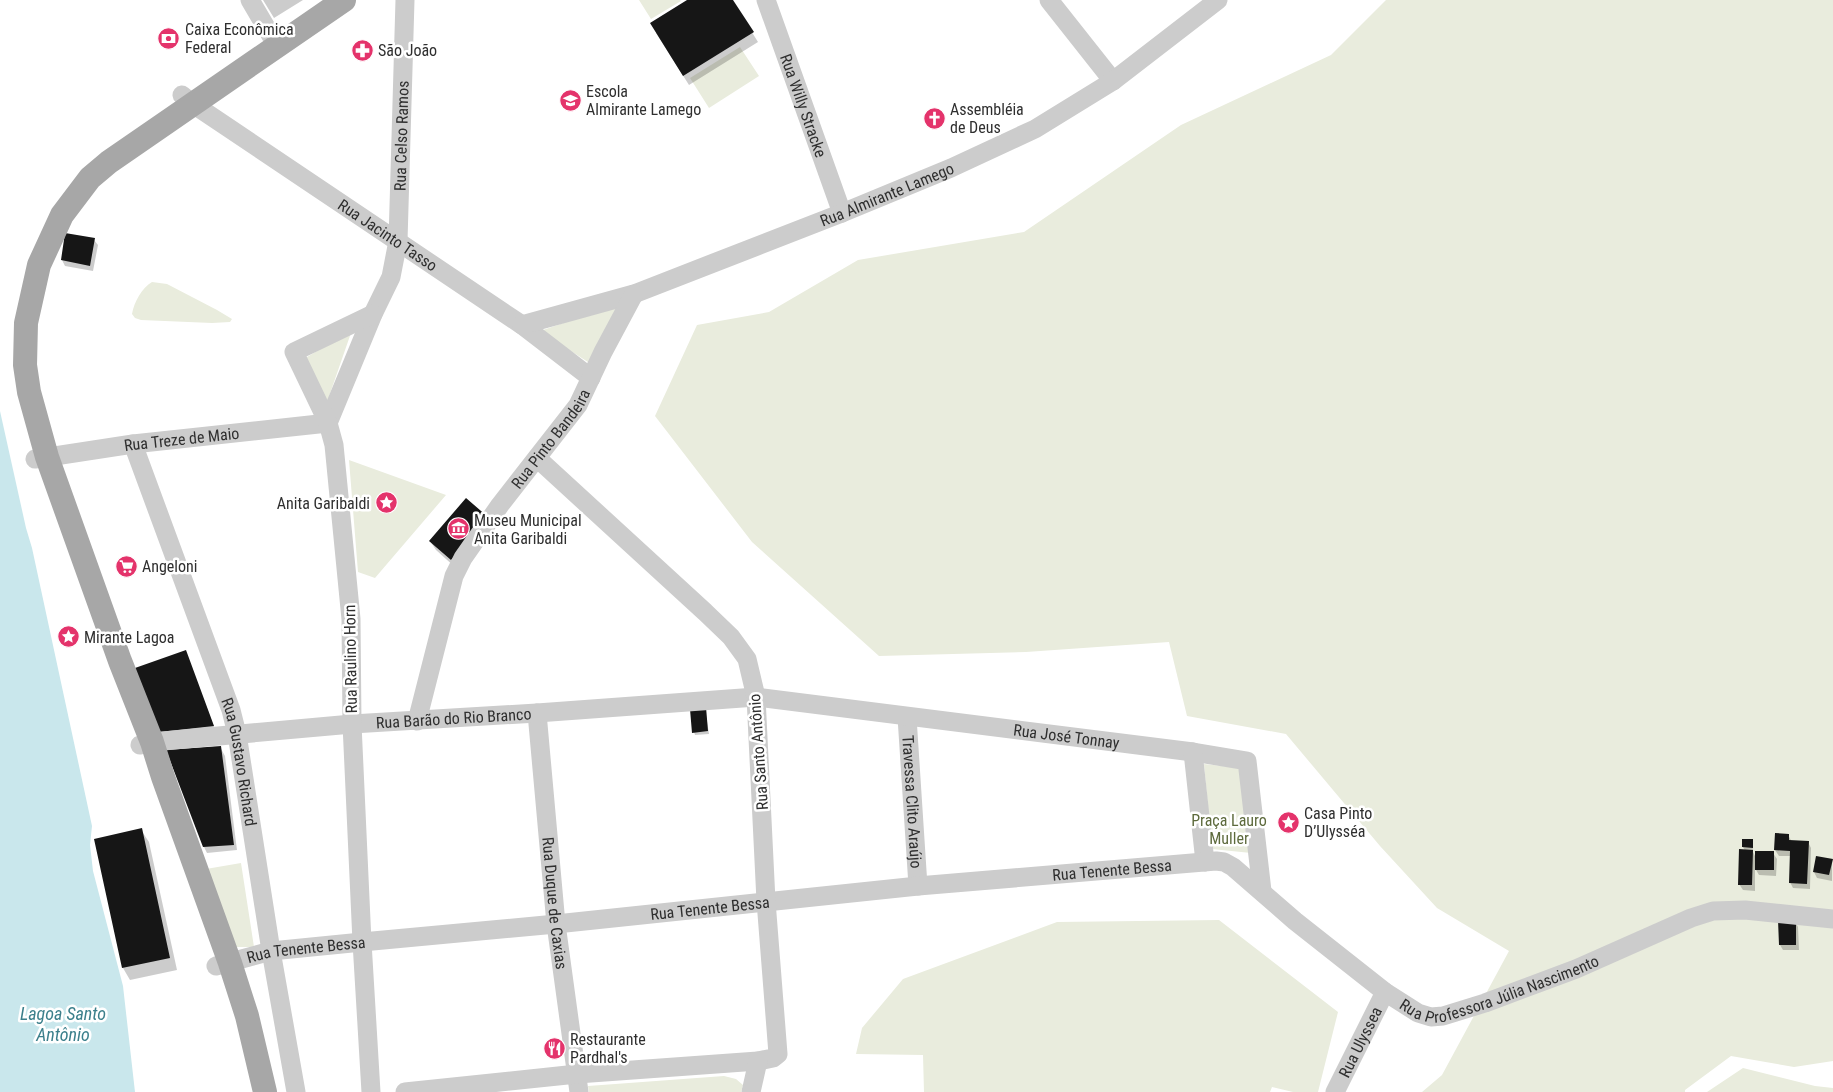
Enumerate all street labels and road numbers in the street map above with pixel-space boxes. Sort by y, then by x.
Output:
street label: Rua Willy Stracke [776,51,830,160]
street label: Rua Celso Ramos [390,80,413,191]
street label: Rua Almirante Lamego [817,159,957,231]
street label: Rua Jacinto Tasso [334,195,441,275]
street label: Rua Pinto Bandeira [508,386,594,492]
street label: Rua Treze de Maio [123,424,240,455]
street label: Rua Raulino Horn [340,604,361,714]
street label: Rua Santo Antônio [745,693,772,811]
street label: Rua Gustavo Richard [217,695,260,827]
street label: Rua Barão do Rio Branco [375,704,532,733]
street label: Rua José Tonnay [1012,720,1121,753]
street label: Travessa Clito Araújo [898,735,926,869]
street label: Rua Duque de Caxias [538,836,571,971]
street label: Rua Tenente Bessa [1052,856,1173,885]
street label: Rua Tenente Bessa [649,893,770,924]
street label: Rua Tenente Bessa [245,933,366,967]
street label: Rua Professora Júlia Nascimento [1396,951,1602,1028]
street label: Rua Ulyssea [1335,1004,1386,1081]

